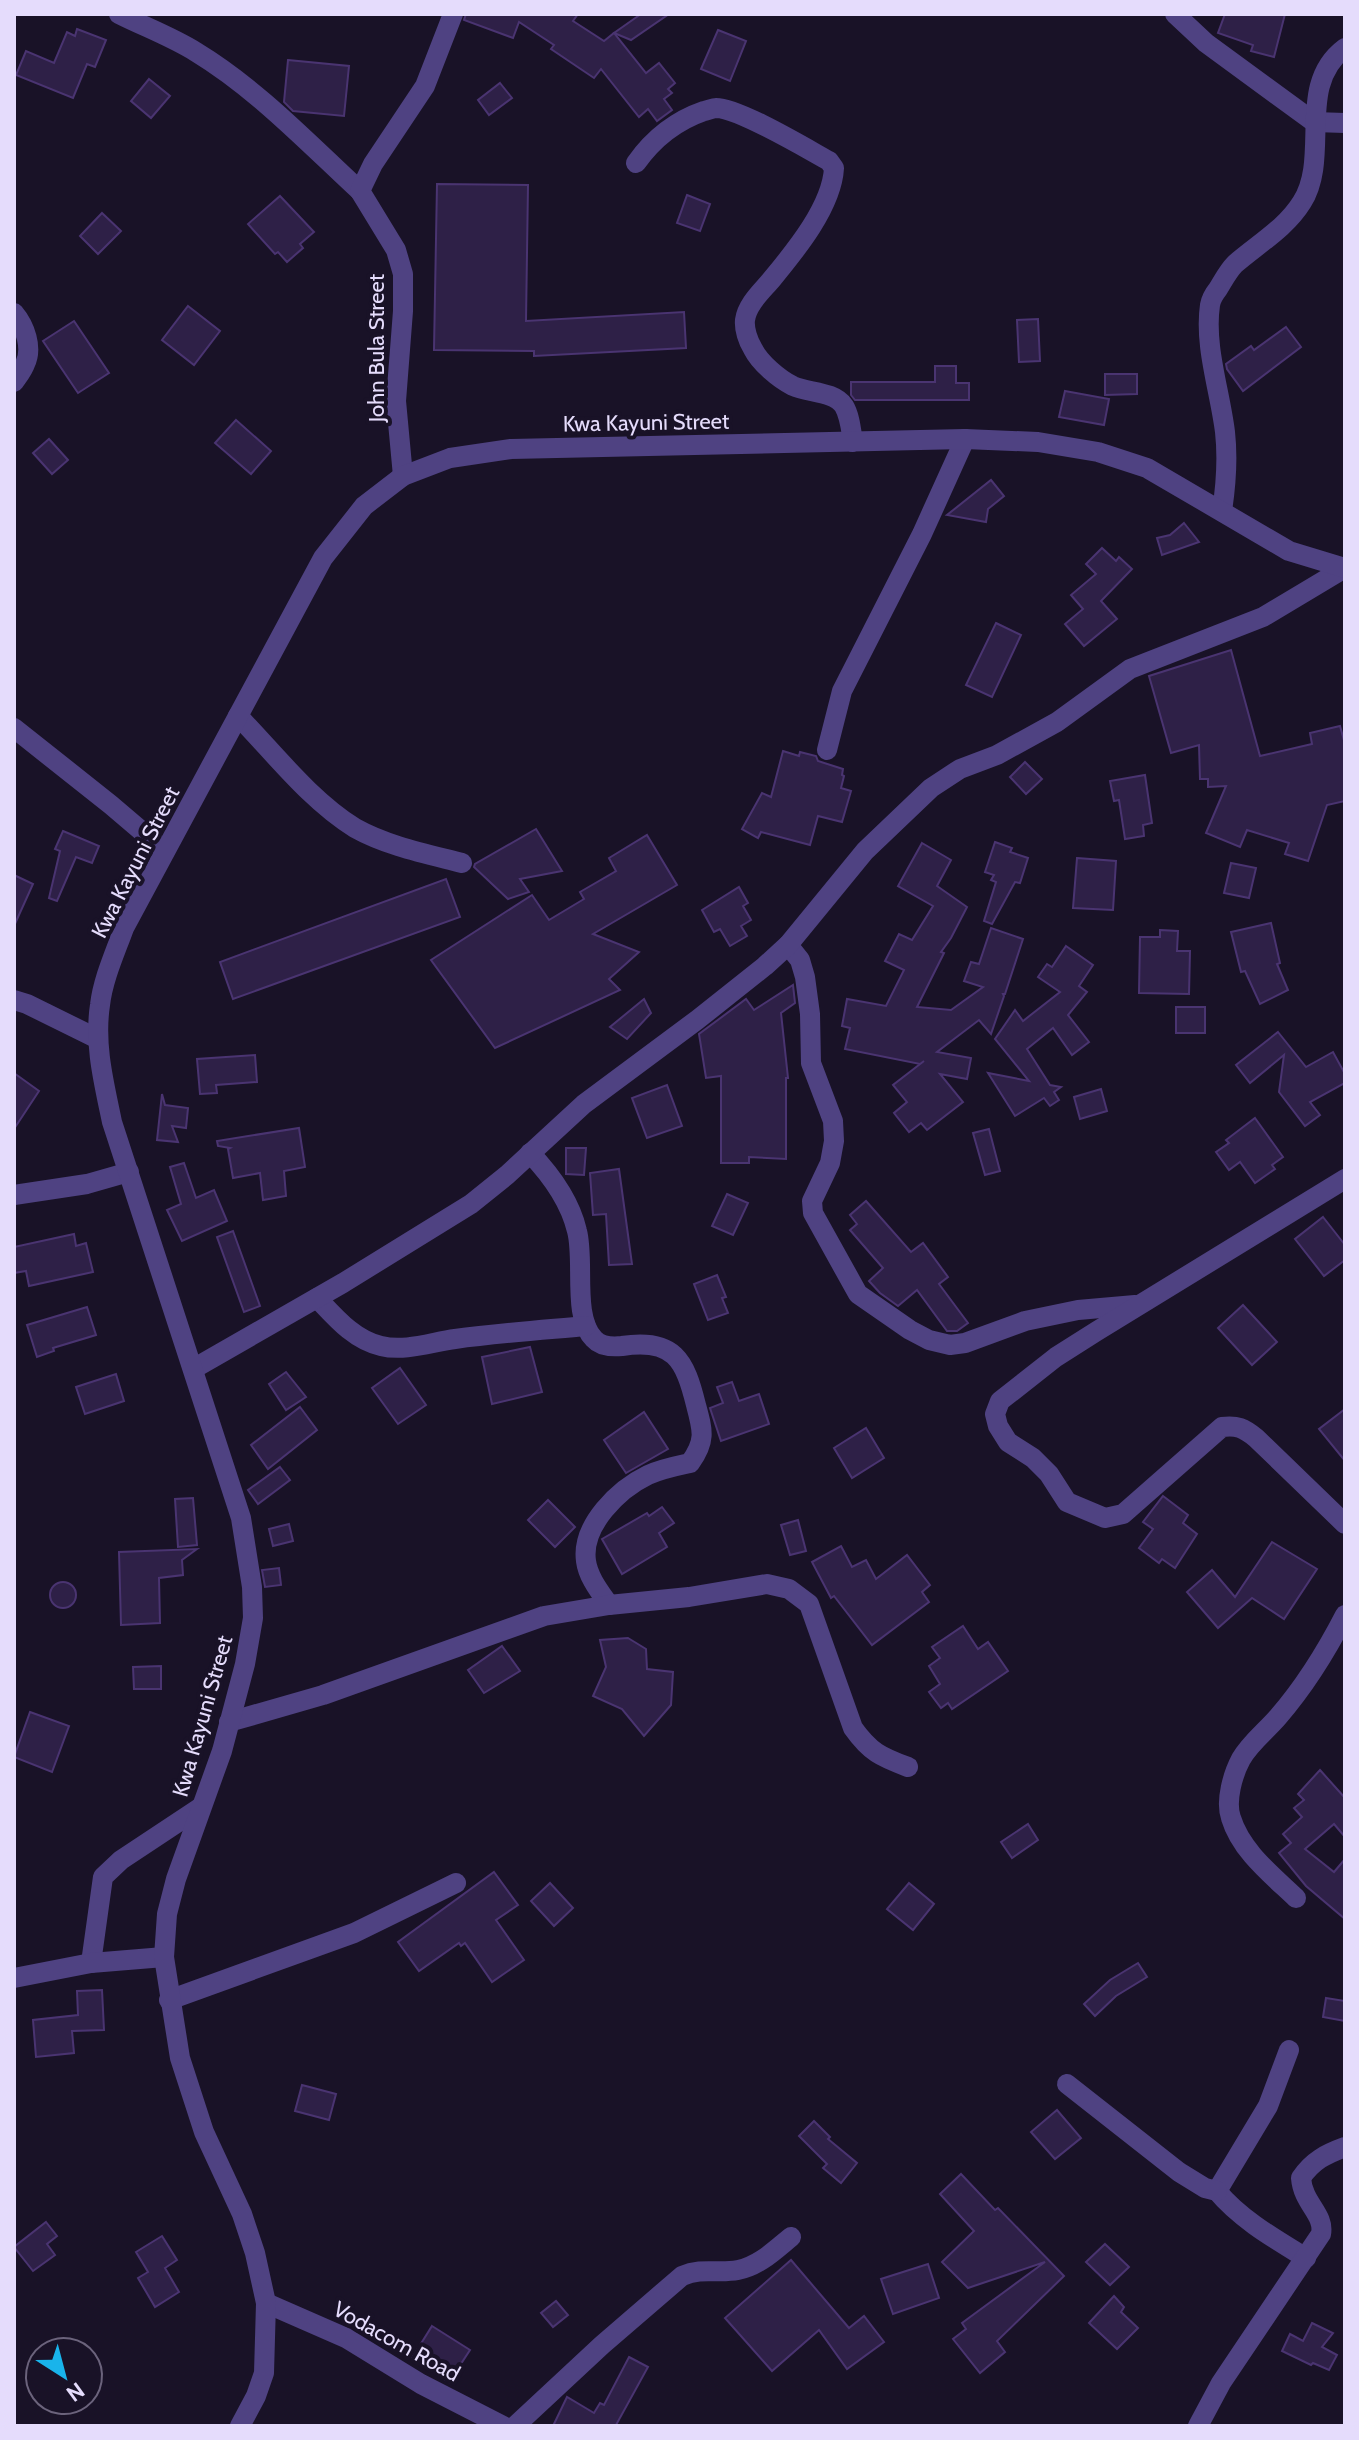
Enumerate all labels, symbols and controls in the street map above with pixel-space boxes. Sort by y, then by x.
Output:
street label: John Bula Street [363,273,390,423]
street label: Kwa Kayuni Street [563,408,730,437]
street label: Kwa Kayuni Street [86,781,186,943]
street label: Kwa Kayuni Street [167,1632,239,1800]
street label: Vodacom Road [329,2295,465,2387]
north arrow [24,2336,104,2416]
text: N [61,2376,90,2407]

